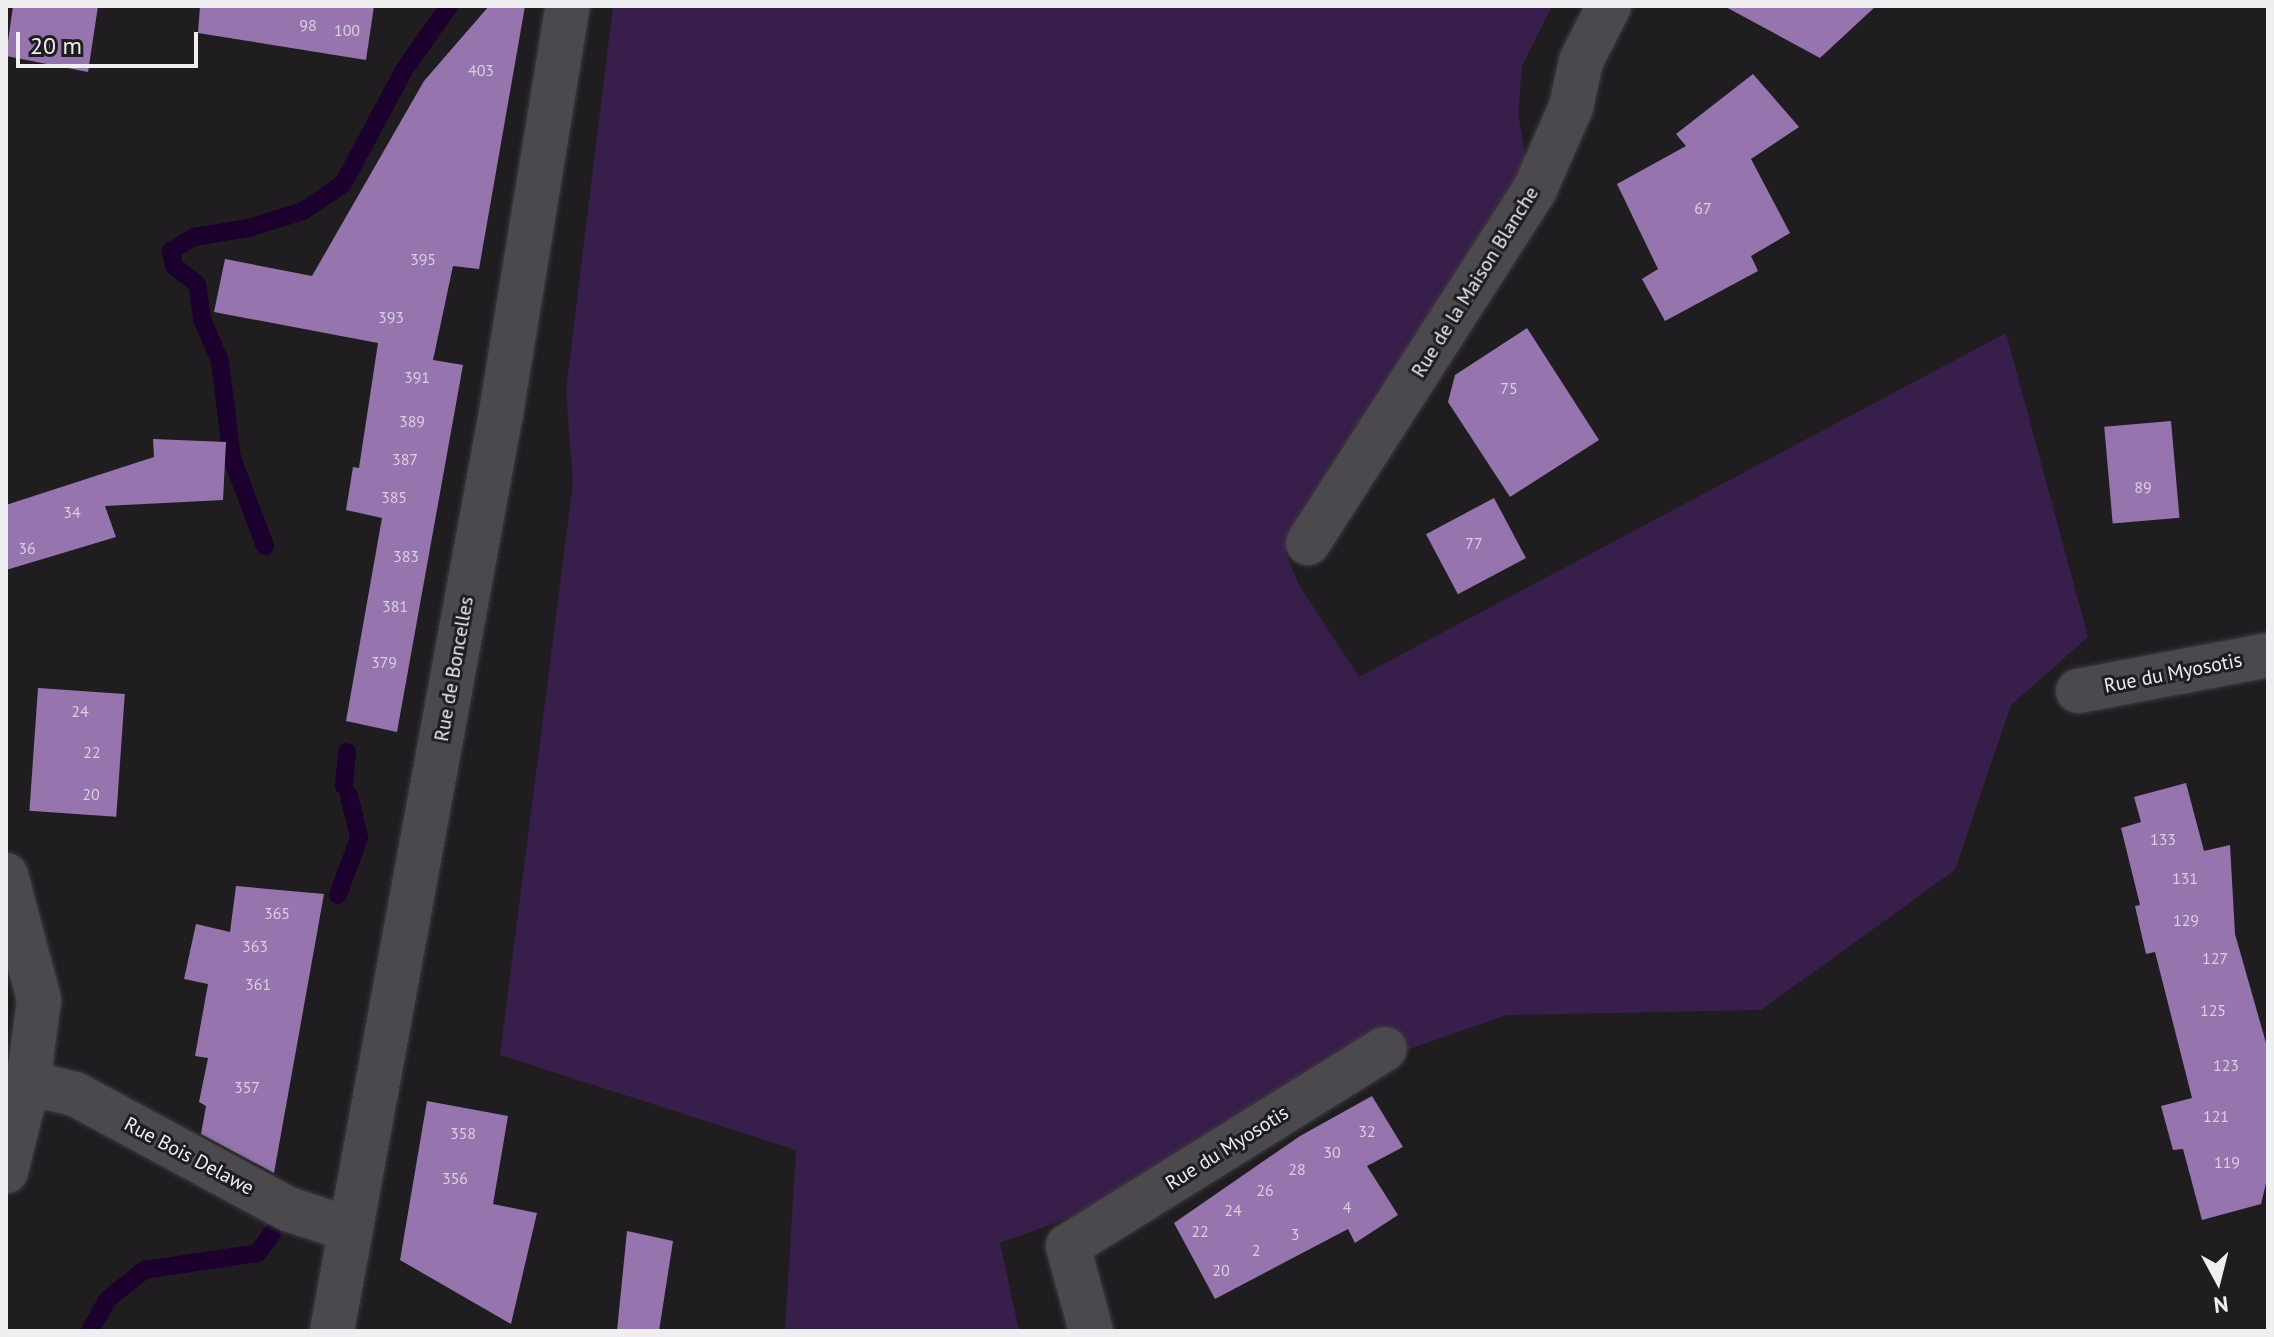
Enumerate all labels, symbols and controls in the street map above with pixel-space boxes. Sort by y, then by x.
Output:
house number: 98 [299,15,317,35]
scale bar [20,16,202,66]
house number: 100 [334,20,360,40]
text: 20 m [30,30,82,61]
house number: 403 [468,60,494,80]
street label: Rue de la Maison Blanche [1406,182,1544,382]
house number: 67 [1694,198,1712,218]
house number: 395 [410,249,436,269]
house number: 393 [378,307,404,327]
house number: 391 [404,367,430,387]
house number: 75 [1500,378,1518,398]
house number: 389 [399,411,425,431]
house number: 387 [392,449,418,469]
house number: 89 [2134,477,2152,497]
house number: 385 [381,487,407,507]
house number: 34 [63,502,81,522]
house number: 77 [1465,533,1483,553]
house number: 36 [18,538,36,558]
house number: 383 [393,546,419,566]
street label: Rue de Boncelles [429,595,479,743]
house number: 381 [382,596,408,616]
street label: Rue du Myosotis [2102,648,2244,698]
house number: 379 [371,652,397,672]
house number: 24 [71,701,89,721]
house number: 22 [83,742,101,762]
house number: 20 [82,784,100,804]
house number: 133 [2150,829,2176,849]
house number: 131 [2172,868,2198,888]
house number: 365 [264,903,290,923]
house number: 129 [2173,910,2199,930]
house number: 363 [242,936,268,956]
house number: 127 [2202,948,2228,968]
house number: 361 [245,974,271,994]
house number: 125 [2200,1000,2226,1020]
house number: 123 [2213,1055,2239,1075]
house number: 357 [234,1077,260,1097]
street label: Rue du Myosotis [1161,1101,1293,1195]
house number: 121 [2203,1106,2229,1126]
street label: Rue Bois Delawe [120,1112,258,1200]
house number: 32 [1358,1121,1376,1141]
house number: 358 [450,1123,476,1143]
house number: 30 [1323,1142,1341,1162]
house number: 119 [2214,1152,2240,1172]
house number: 28 [1288,1159,1306,1179]
house number: 356 [442,1168,468,1188]
house number: 26 [1256,1180,1274,1200]
house number: 4 [1343,1197,1351,1217]
house number: 24 [1224,1200,1242,1220]
house number: 22 [1191,1221,1209,1241]
house number: 3 [1291,1224,1299,1244]
house number: 2 [1252,1240,1260,1260]
north arrow [2178,1241,2258,1321]
house number: 20 [1212,1260,1230,1280]
text: N [2212,1290,2230,1320]

